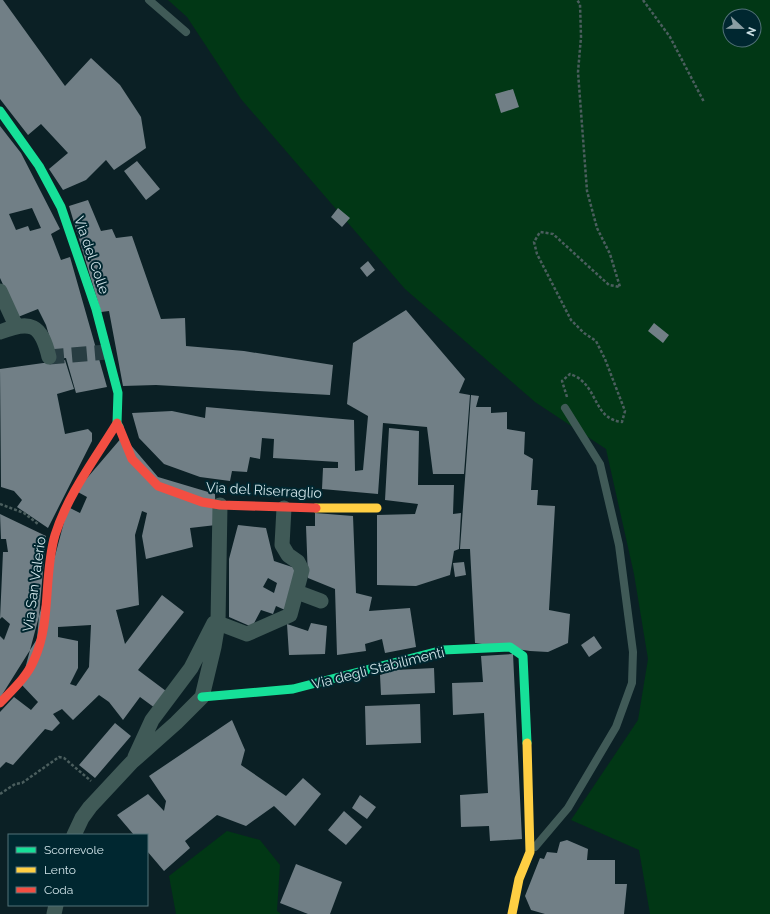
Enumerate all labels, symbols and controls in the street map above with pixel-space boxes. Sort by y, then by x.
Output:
north arrow [722,8,762,48]
text: N [743,25,758,38]
street label: Via del Colle [71,214,113,296]
street label: Via del Riserraglio [206,479,322,501]
street label: Via San Valerio [19,535,49,633]
street label: Via degli Stabilimenti [310,644,446,692]
legend [8,834,148,906]
text: Scorrevole [44,843,104,857]
text: Lento [44,863,76,877]
text: Coda [44,883,73,897]

